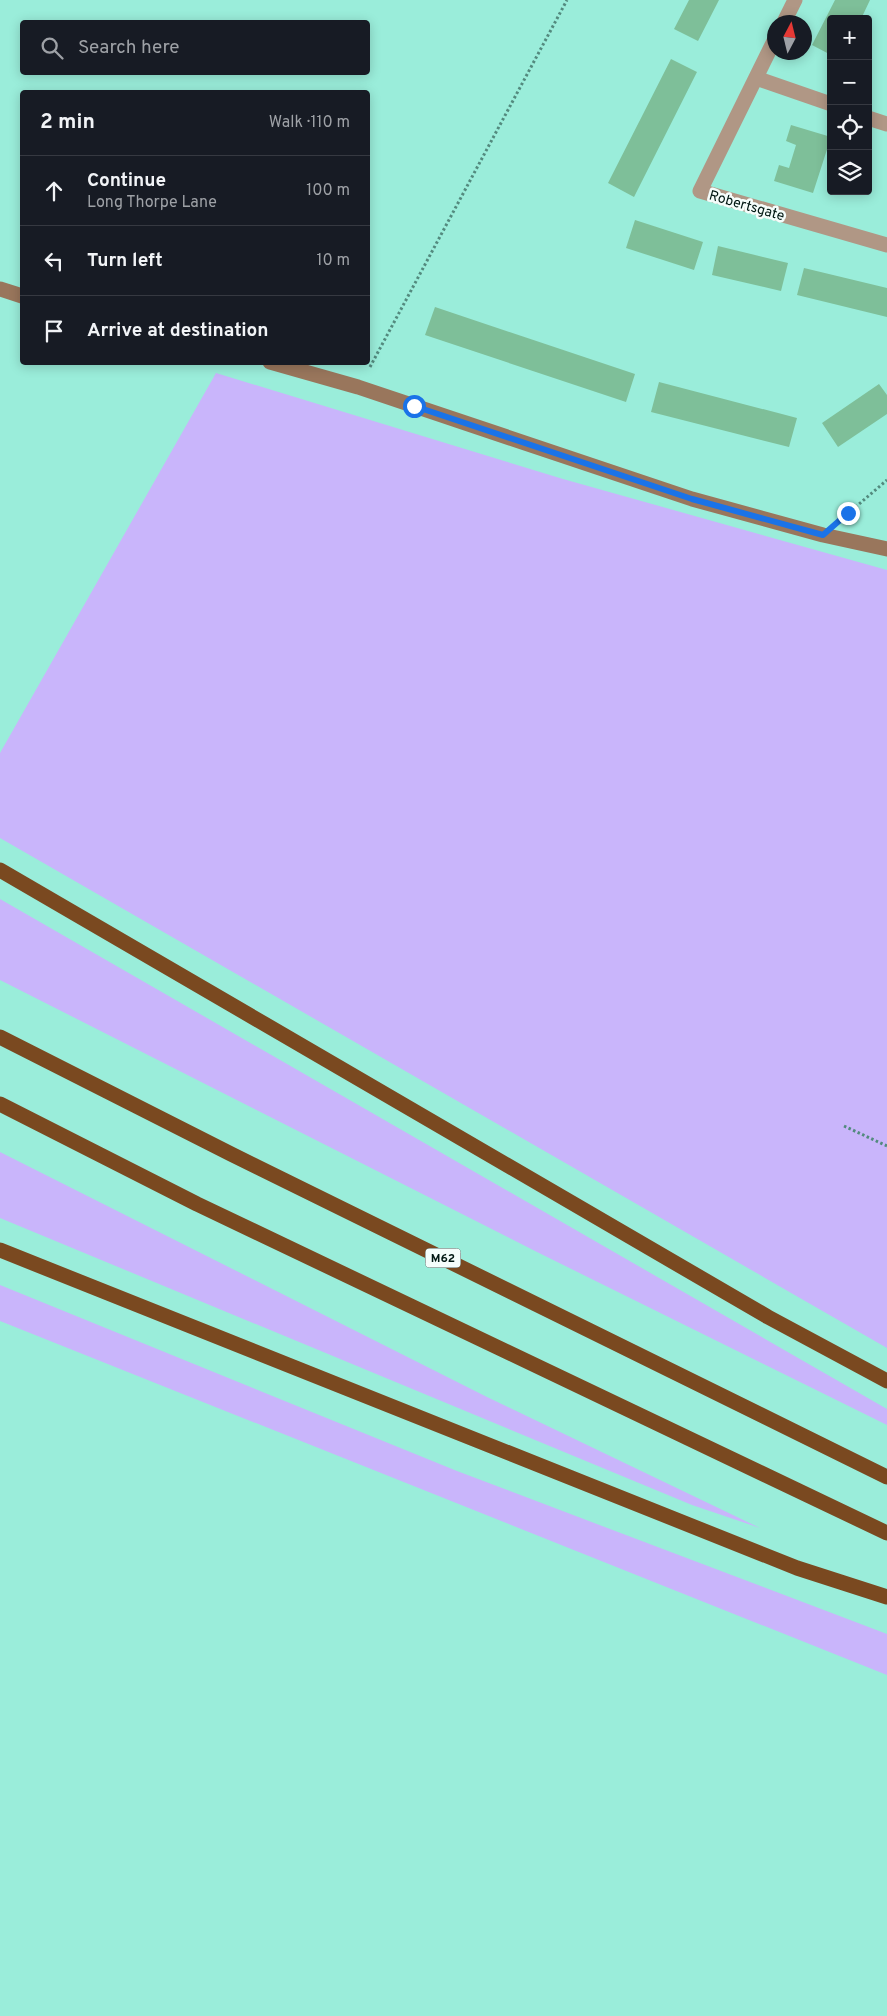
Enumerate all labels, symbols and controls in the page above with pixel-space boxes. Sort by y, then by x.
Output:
north arrow [767,15,812,60]
map controls [827,15,872,195]
button: + [827,15,872,60]
search box [20,20,370,75]
icon: search [38,34,66,62]
text: Search here [78,36,180,60]
button: − [827,60,872,105]
button: locate [827,105,872,150]
text: 2 min [40,109,95,136]
text: Walk · 110 m [269,113,350,133]
button: layers [827,150,872,195]
text: Continue [87,169,166,193]
icon: ahead [40,177,68,205]
text: 100 m [306,181,350,201]
street label: Robertsgate [707,188,786,225]
text: Long Thorpe Lane [87,193,217,213]
icon: left [40,247,68,275]
text: Turn left [87,249,163,273]
text: 10 m [316,251,350,271]
icon: arrive [40,317,68,345]
text: Arrive at destination [87,319,268,343]
route start [403,395,426,418]
route end [837,502,860,525]
road number: M62 [426,1248,460,1268]

